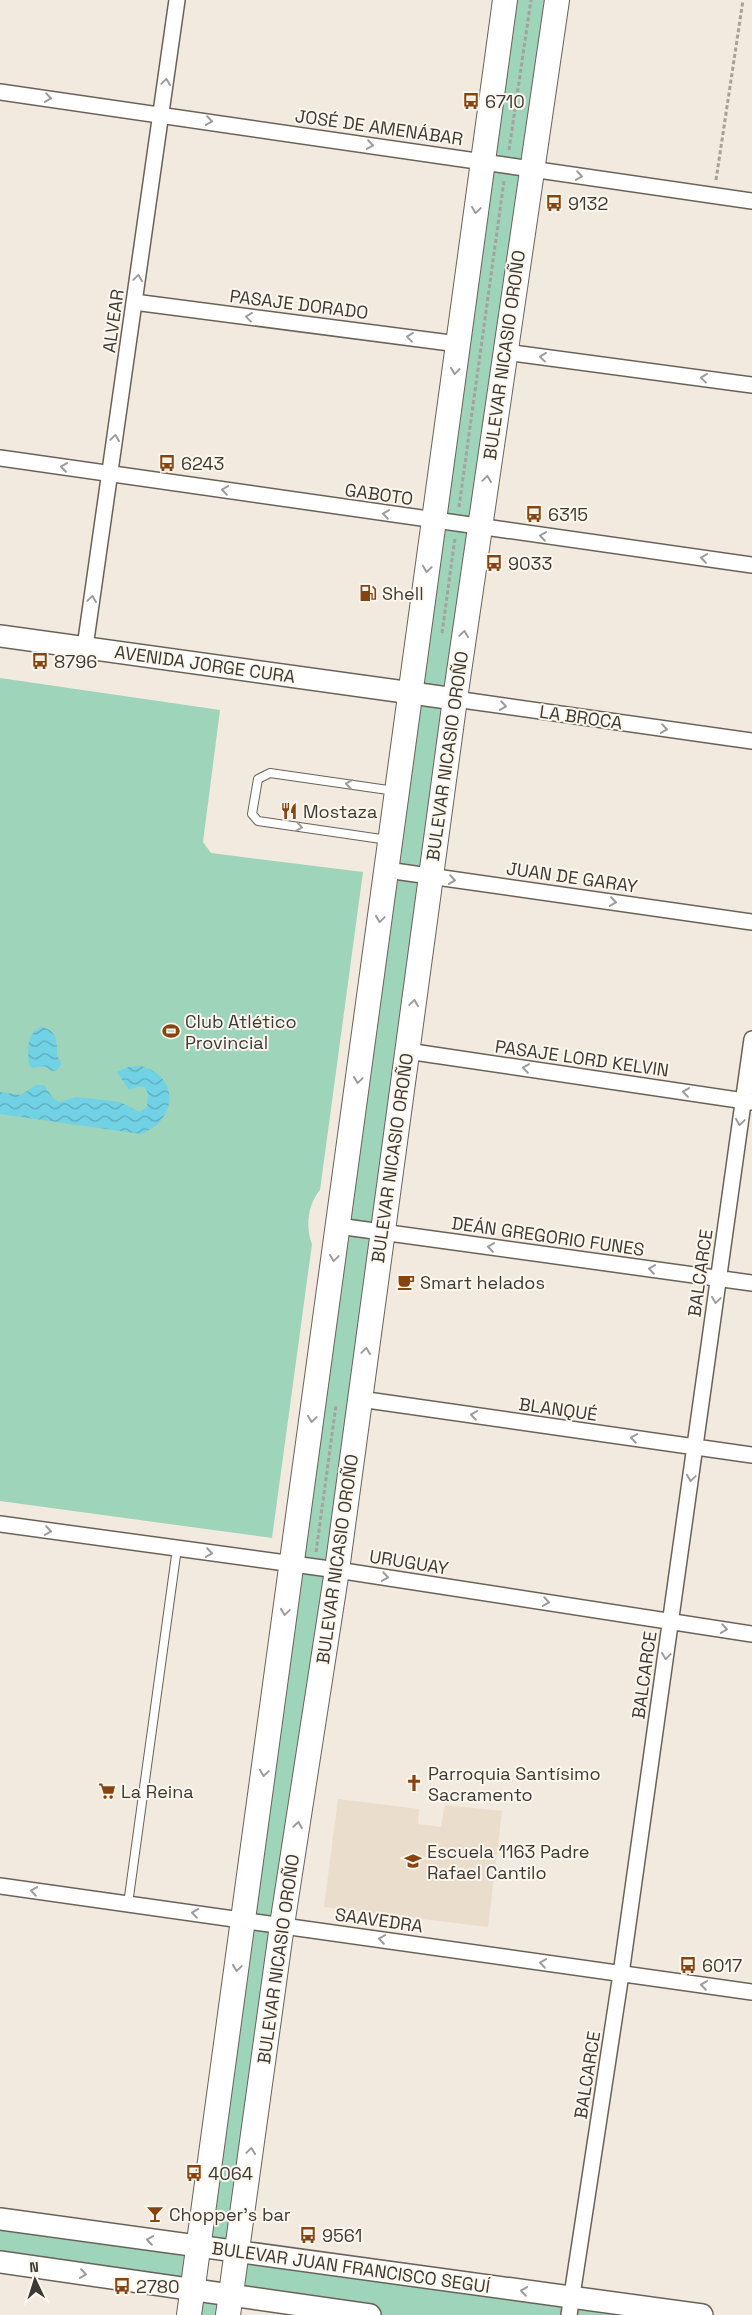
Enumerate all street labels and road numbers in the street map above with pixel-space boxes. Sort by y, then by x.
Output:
street label: JOSÉ DE AMENÁBAR [293,104,465,150]
street label: BULEVAR NICASIO OROÑO [478,248,530,462]
street label: PASAJE DORADO [228,284,370,324]
street label: ALVEAR [97,288,129,354]
street label: GABOTO [343,478,415,510]
street label: AVENIDA JORGE CURA [113,640,297,688]
street label: BULEVAR NICASIO OROÑO [421,649,473,863]
street label: LA BROCA [538,700,624,734]
street label: JUAN DE GARAY [505,856,639,898]
street label: PASAJE LORD KELVIN [494,1034,670,1082]
street label: BULEVAR NICASIO OROÑO [366,1051,418,1265]
street label: DEÁN GREGORIO FUNES [450,1211,646,1261]
street label: BALCARCE [682,1228,718,1318]
street label: BLANQUÉ [517,1392,599,1426]
street label: BULEVAR NICASIO OROÑO [311,1452,363,1666]
street label: URUGUAY [368,1544,450,1580]
street label: BALCARCE [626,1630,662,1720]
street label: BULEVAR NICASIO OROÑO [252,1852,304,2066]
street label: SAAVEDRA [334,1902,424,1938]
street label: BALCARCE [569,2030,605,2120]
street label: BULEVAR JUAN FRANCISCO SEGUÍ [210,2236,492,2298]

